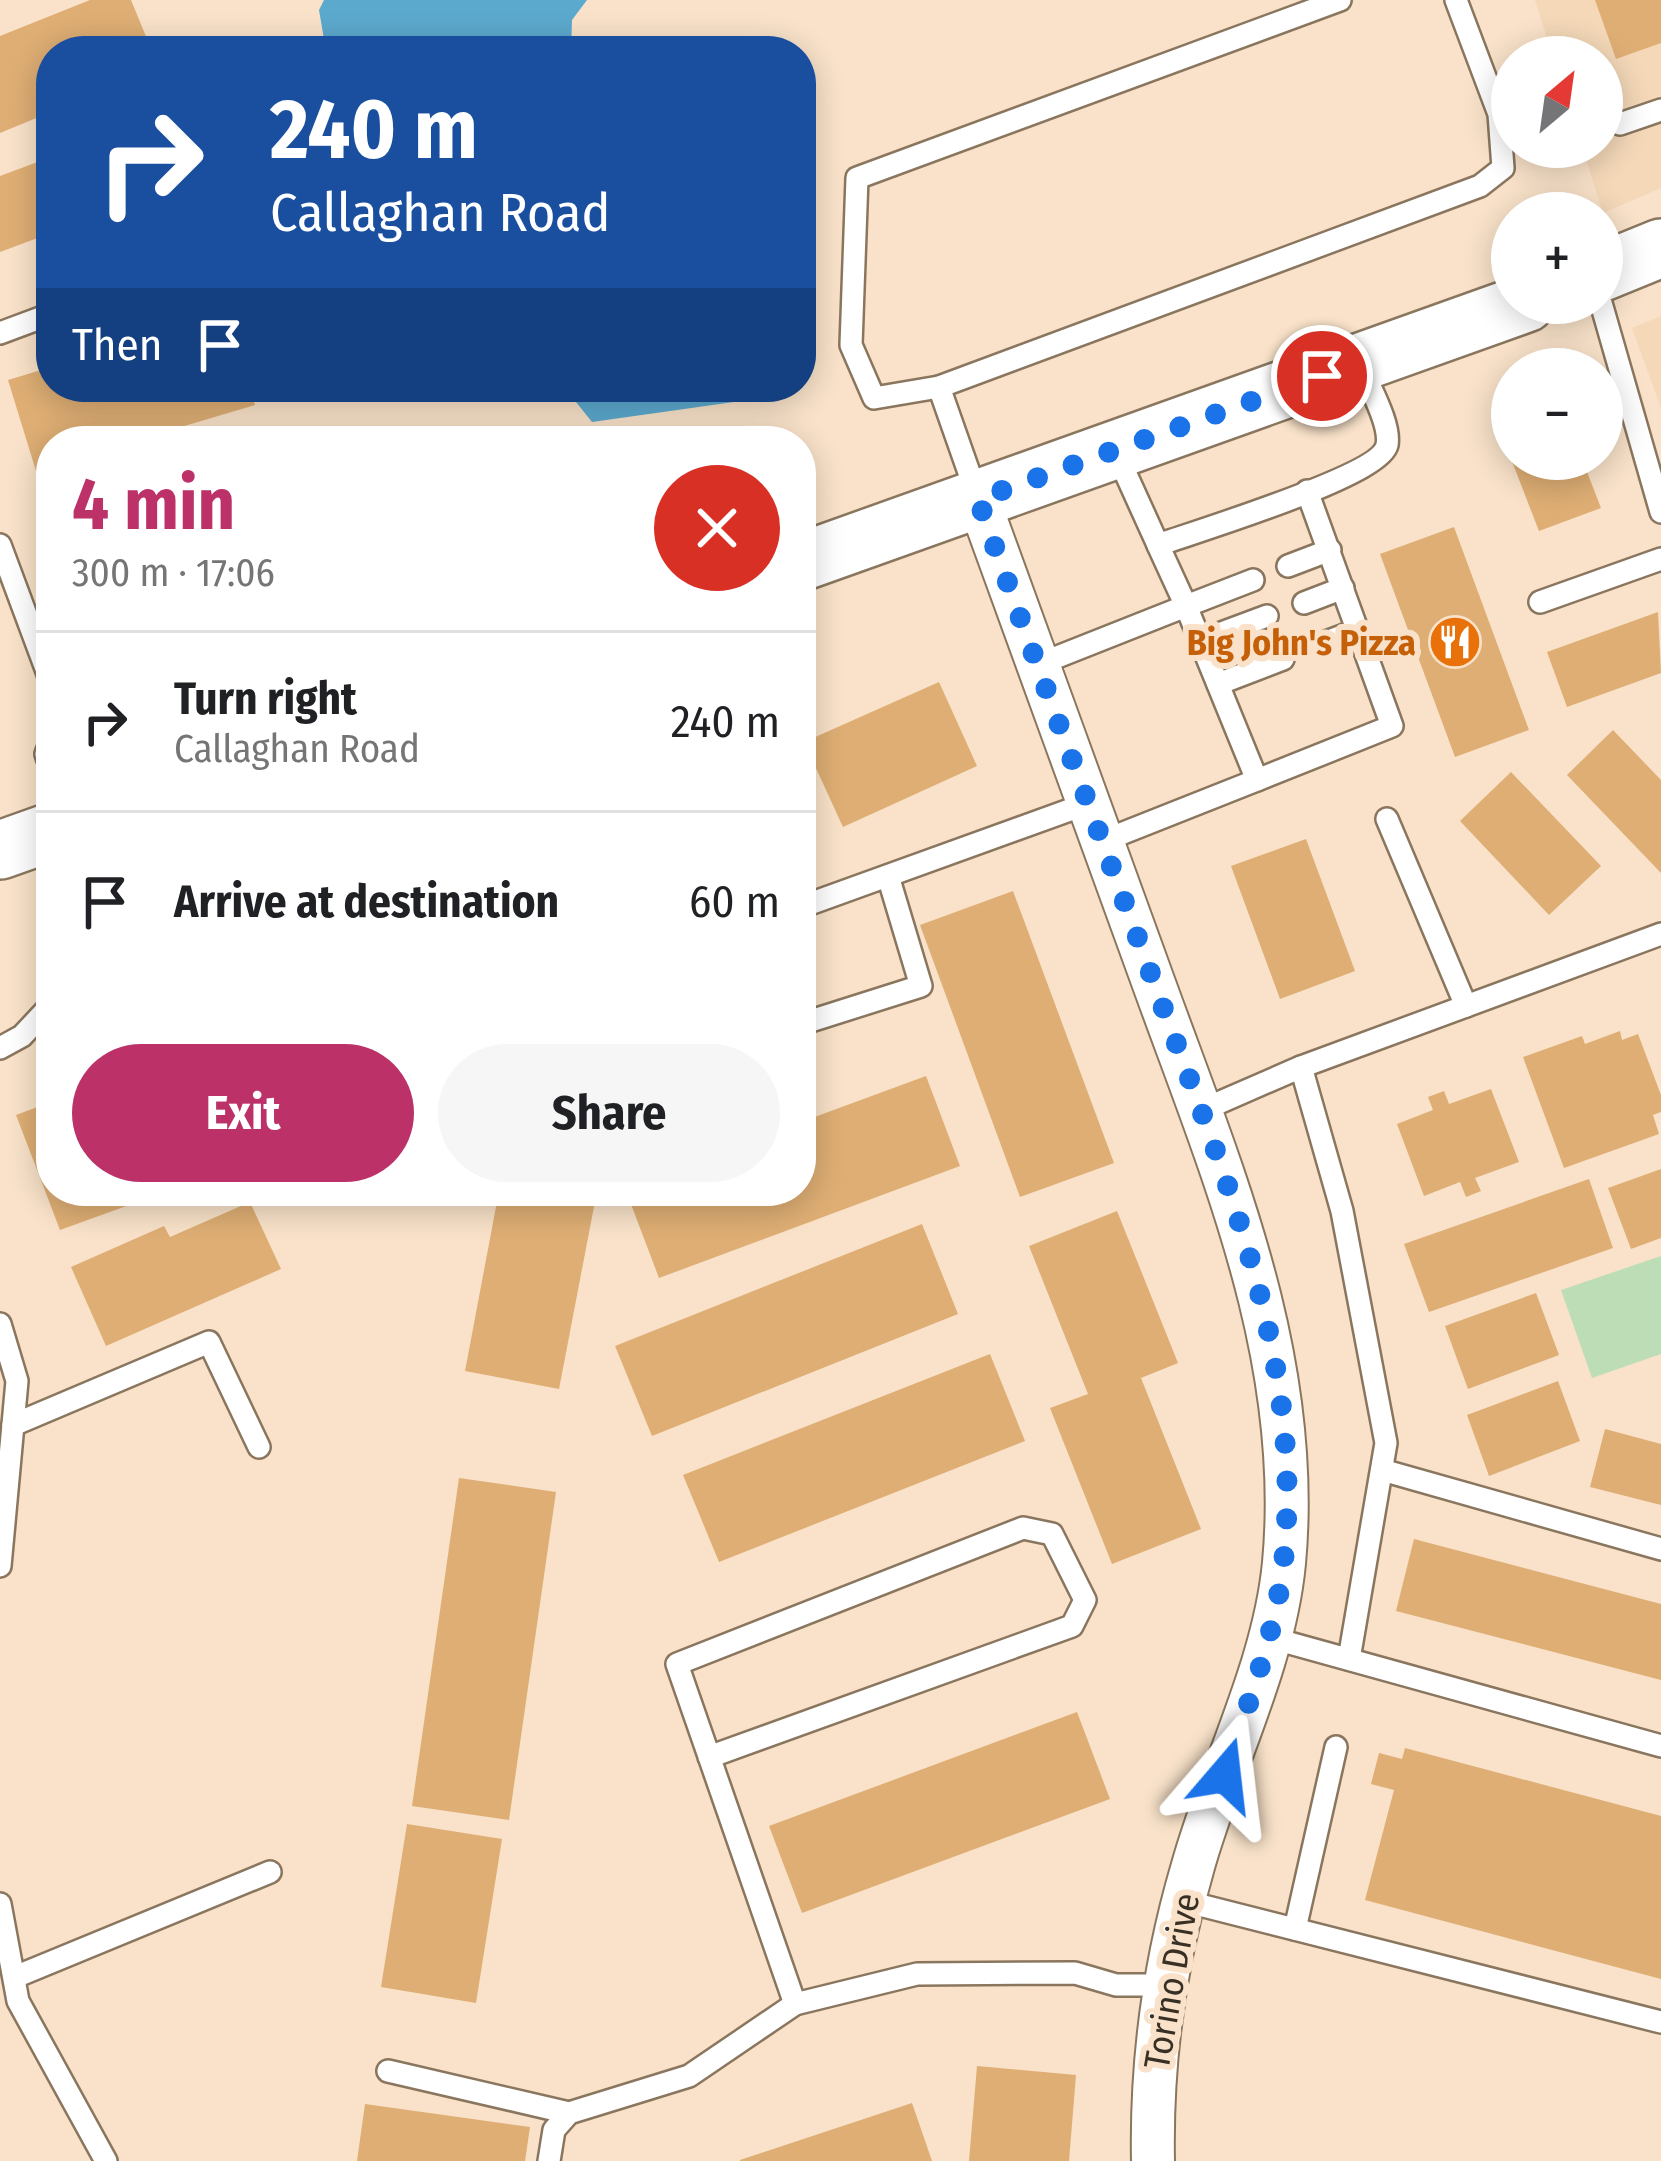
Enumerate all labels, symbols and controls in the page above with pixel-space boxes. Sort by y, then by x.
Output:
north arrow [1491,36,1623,168]
map controls [1491,36,1623,480]
text: 240 m [270,79,478,180]
icon: right [72,84,228,240]
text: Callaghan Road [270,181,610,245]
button: + [1491,192,1623,324]
icon: arrive [187,312,253,378]
text: Then [72,318,163,372]
pin [1271,325,1373,427]
icon: arrive [1289,343,1355,409]
button: − [1491,348,1623,480]
text: 4 min [72,462,235,548]
button: close [654,465,780,591]
text: 300 m · 17:06 [72,550,275,596]
restaurant icon: Big John's Pizza [1427,614,1483,670]
place label: Big John's Pizza [1187,621,1416,665]
text: Turn right [174,672,357,726]
icon: right [72,689,138,755]
text: 240 m [671,695,780,749]
text: Callaghan Road [174,726,420,772]
icon: arrive [72,869,138,935]
text: Arrive at destination [174,875,559,929]
text: 60 m [689,875,780,929]
button: Exit [72,1044,414,1182]
button: Share [438,1044,780,1182]
position arrow [1162,1712,1288,1838]
street label: Torino Drive [1135,1890,1209,2073]

